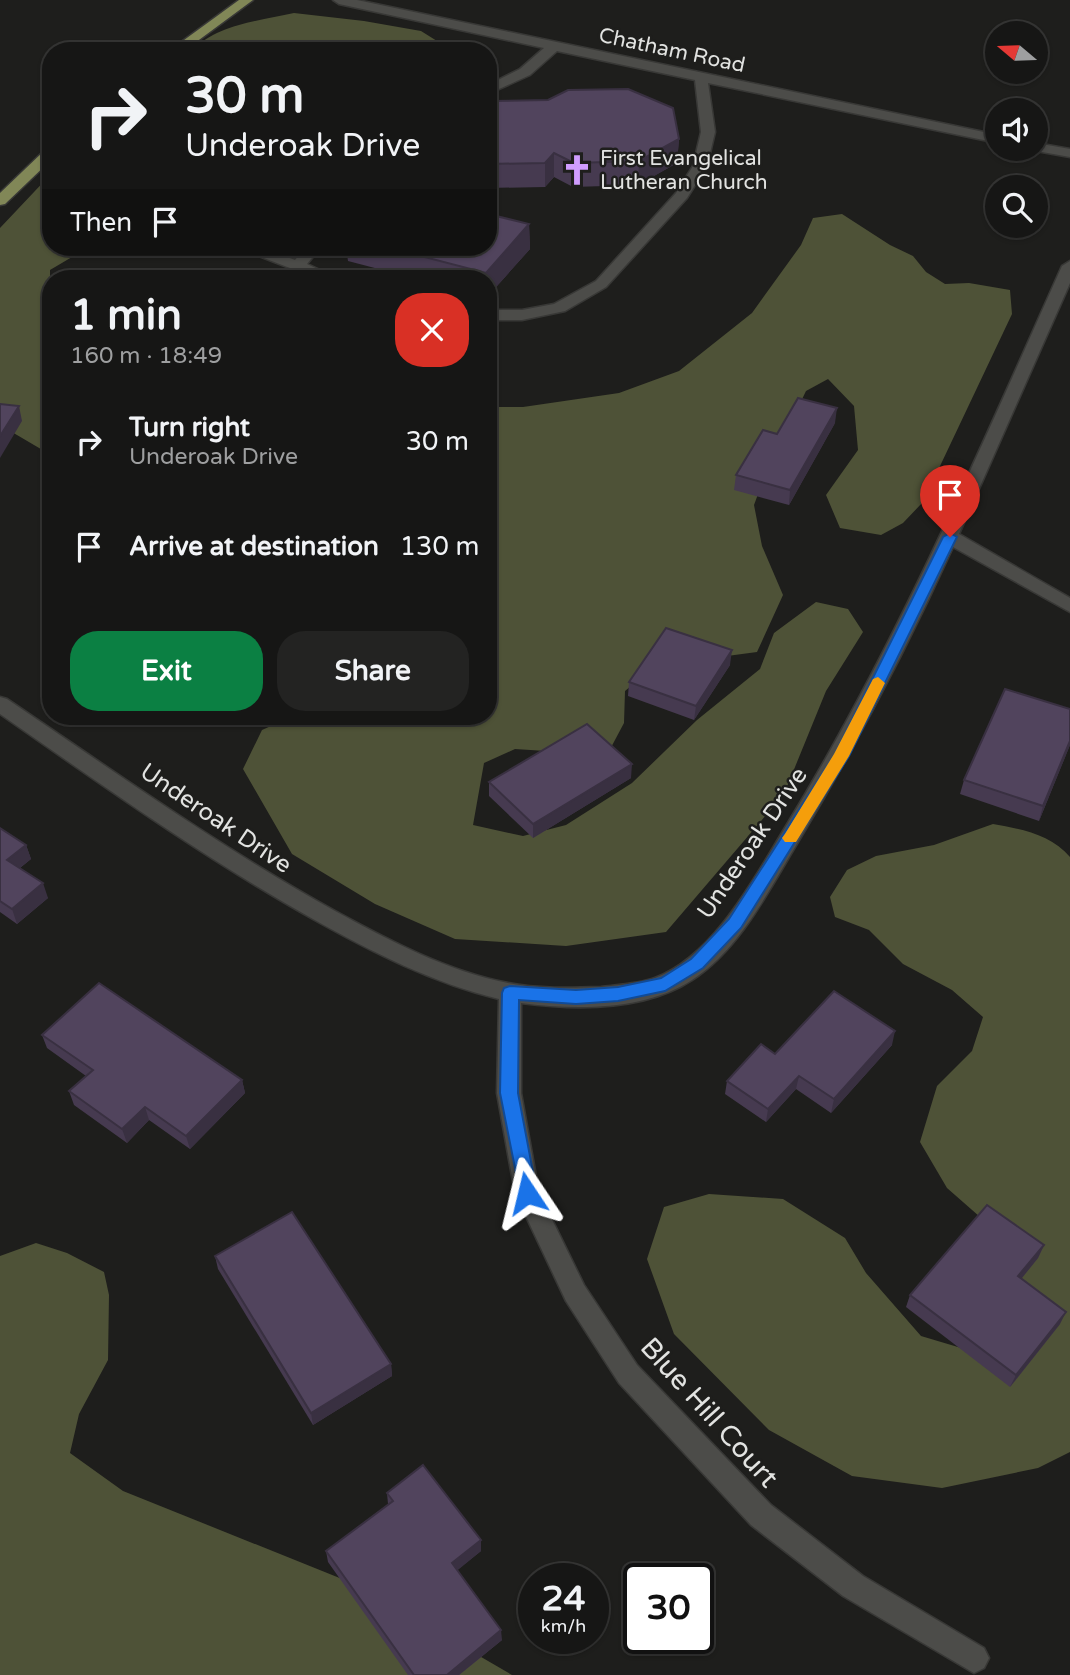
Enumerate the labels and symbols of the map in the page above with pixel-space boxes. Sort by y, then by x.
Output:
north arrow [985,21,1048,84]
street label: Chatham Road [596,23,747,78]
place label: First Evangelical Lutheran Church [600,146,767,195]
church icon: First Evangelical Lutheran Church [560,153,594,187]
pin [920,465,980,537]
street label: Underoak Drive [134,757,297,880]
street label: Underoak Drive [691,762,814,925]
position arrow [490,1156,564,1230]
street label: Blue Hill Court [633,1331,786,1495]
speed limit sign: 30 [623,1563,714,1654]

